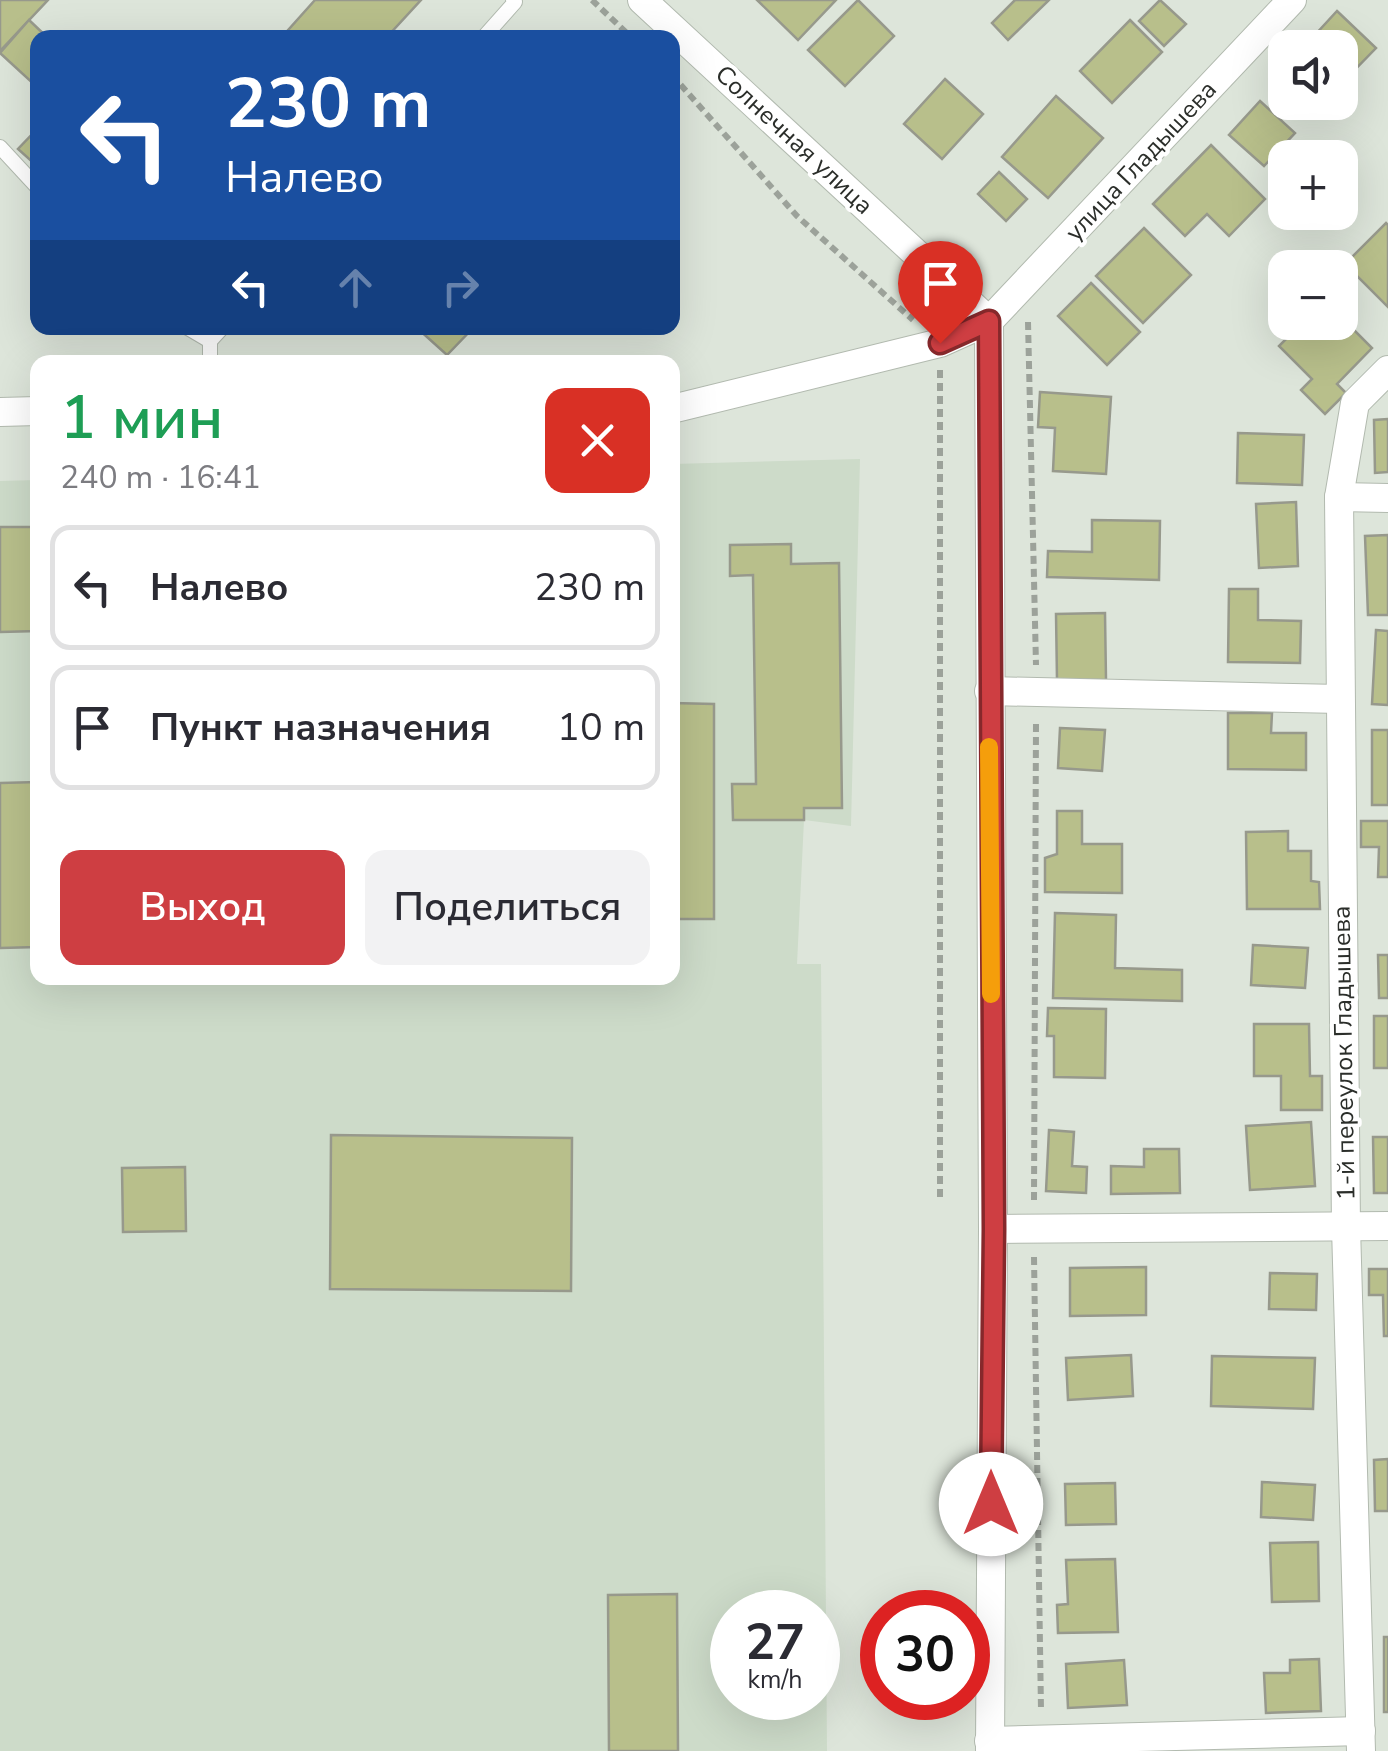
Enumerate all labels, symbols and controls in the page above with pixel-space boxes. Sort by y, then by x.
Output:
map controls [1268,30,1358,340]
button: sound [1268,30,1358,120]
text: 230 m [225,56,431,152]
street label: Солнечная улица [708,58,880,222]
icon: left [60,70,190,200]
street label: улица Гладышева [1058,73,1224,249]
button: + [1268,140,1358,230]
text: Налево [225,147,384,208]
pin [898,241,983,344]
button: − [1268,250,1358,340]
icon: arrive [913,256,968,311]
icon: left [223,260,278,315]
icon: ahead [328,260,383,315]
icon: right [433,260,488,315]
text: 1 мин [60,377,223,459]
button: close [545,388,650,493]
text: 240 m · 16:41 [60,456,261,499]
icon: left [65,560,120,615]
text: Налево [150,562,289,613]
text: 230 m [534,562,645,613]
icon: arrive [65,700,120,755]
text: Пункт назначения [150,702,491,753]
text: 10 m [557,702,645,753]
button: Выход [60,850,345,965]
button: Поделиться [365,850,650,965]
street label: 1-й переулок Гладышева [1324,905,1364,1201]
position arrow [939,1452,1043,1556]
speed limit sign: 30 [860,1590,990,1720]
text: 27 [745,1608,805,1677]
text: km/h [747,1663,803,1697]

